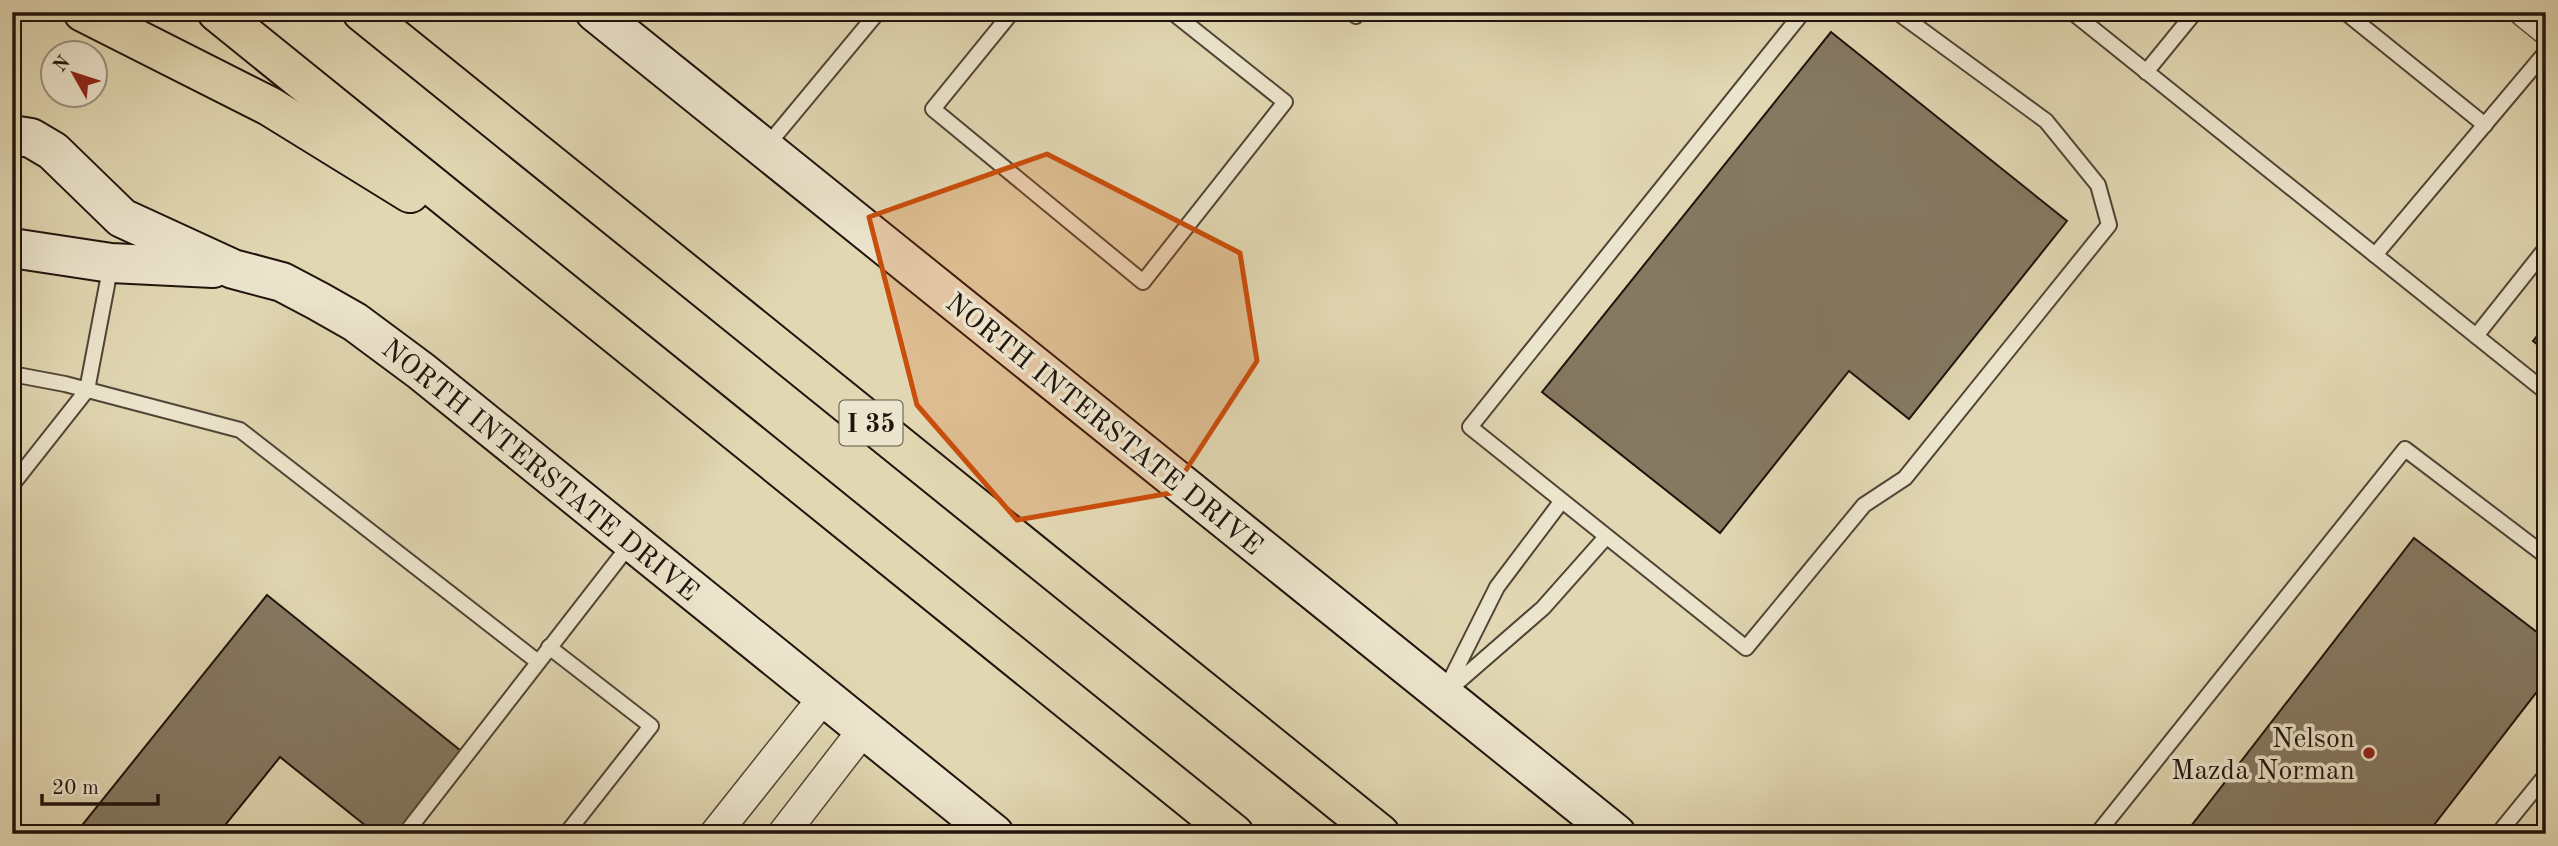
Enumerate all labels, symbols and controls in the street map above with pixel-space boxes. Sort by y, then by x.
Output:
north arrow [38,38,108,108]
text: N [51,53,75,76]
street label: NORTH INTERSTATE DRIVE [940,289,1267,561]
street label: NORTH INTERSTATE DRIVE [376,335,703,607]
road number: I 35 [840,400,903,446]
place label: Nelson Mazda Norman [2171,726,2355,786]
marker: Nelson Mazda Norman [2361,745,2377,761]
scale bar [42,762,158,806]
text: 20 m [52,778,99,799]

